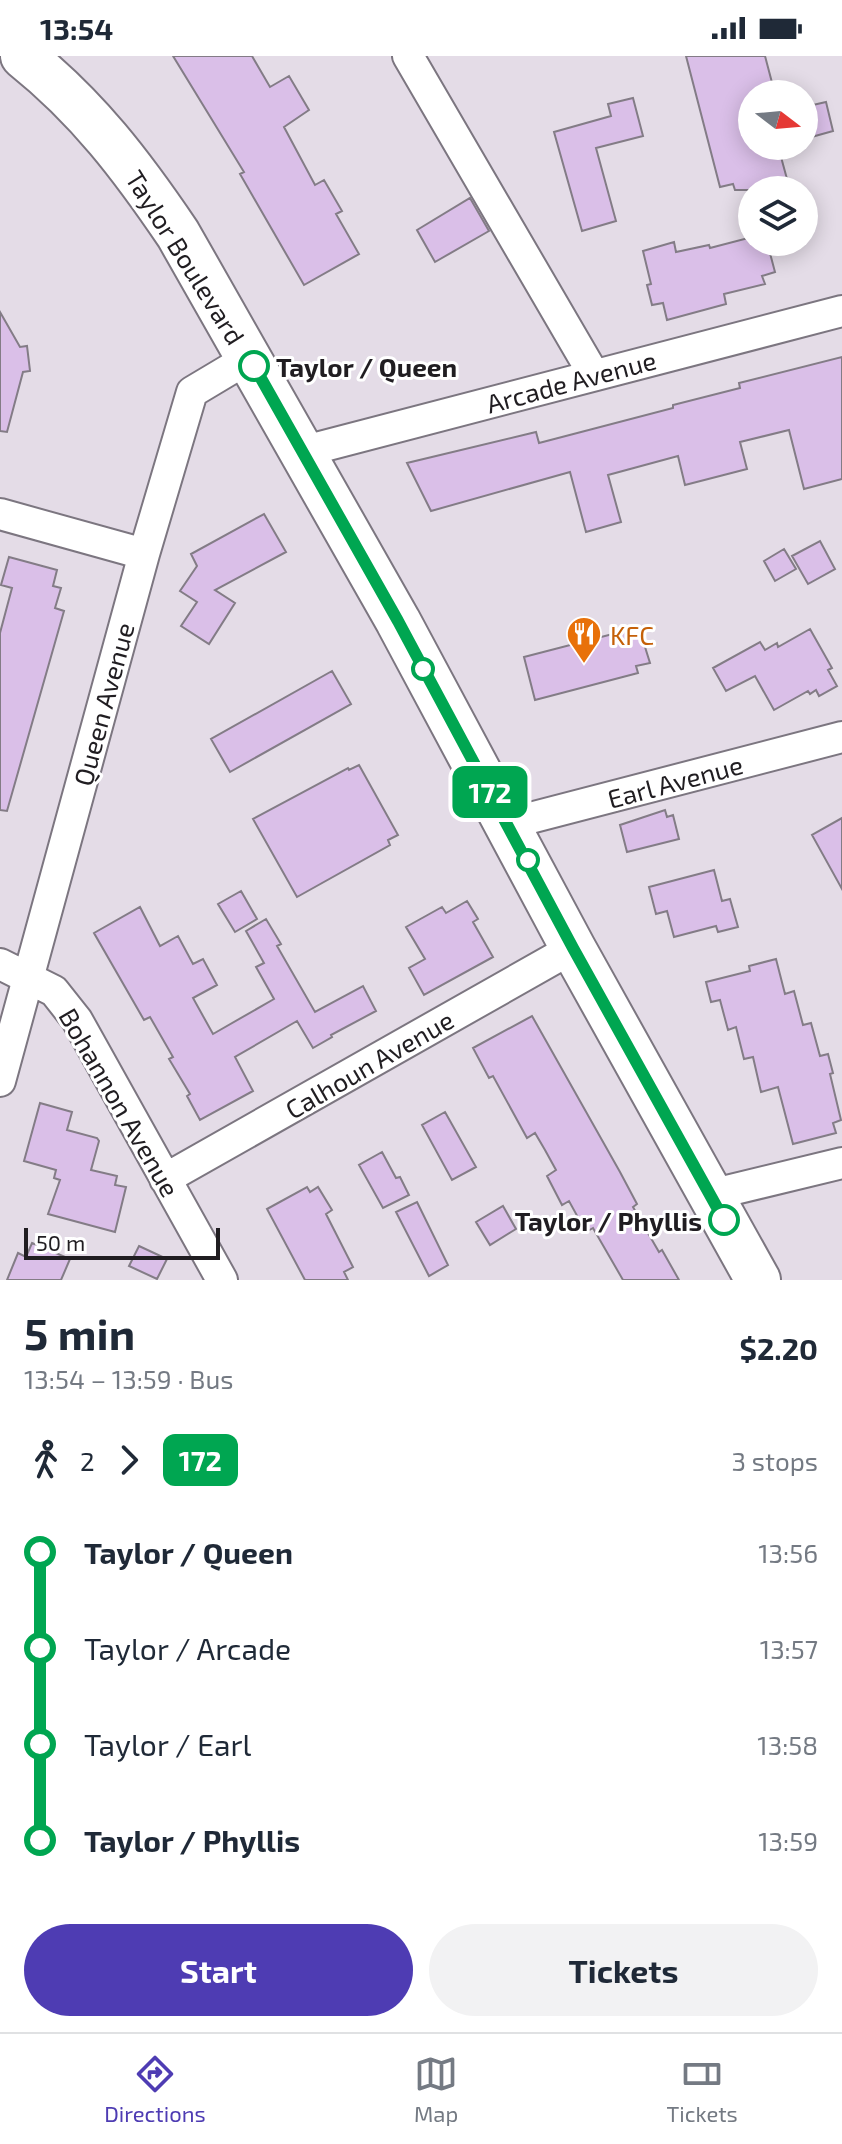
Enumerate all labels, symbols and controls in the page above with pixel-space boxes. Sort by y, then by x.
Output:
text: 13:54 [40,10,113,46]
north arrow [738,80,818,160]
map controls [738,80,818,256]
street label: Taylor Boulevard [120,164,252,350]
button: layers [738,176,818,256]
street label: Arcade Avenue [483,343,659,419]
marker: Taylor / Queen [239,351,269,381]
place label: Taylor / Queen [276,351,457,383]
restaurant icon: KFC [565,615,603,665]
street label: Queen Avenue [66,619,140,789]
place label: KFC [610,619,654,650]
unlabelled marker [412,658,434,680]
street label: Earl Avenue [604,748,746,814]
line badge: 172 [444,766,536,818]
text: 172 [468,775,512,809]
unlabelled marker [517,849,539,871]
street label: Bohannon Avenue [53,1002,187,1202]
street label: Calhoun Avenue [279,1003,459,1125]
place label: Taylor / Phyllis [515,1205,702,1237]
marker: Taylor / Phyllis [709,1205,739,1235]
scale bar [24,1224,220,1260]
text: 50 m [36,1229,85,1255]
text: 5 min [24,1306,135,1359]
text: $2.20 [739,1330,818,1366]
text: 13:54 – 13:59 · Bus [24,1363,233,1394]
icon: walk [24,1438,68,1482]
icon: forward [107,1438,151,1482]
text: 172 [179,1443,222,1477]
text: 2 [80,1445,95,1476]
text: 3 stops [732,1445,818,1476]
text: Taylor / Queen [84,1534,293,1570]
text: 13:56 [758,1537,818,1568]
text: Taylor / Arcade [84,1630,291,1666]
text: 13:57 [760,1633,818,1664]
text: Taylor / Earl [84,1726,251,1762]
text: 13:58 [757,1729,818,1760]
text: Taylor / Phyllis [84,1822,300,1858]
text: 13:59 [758,1825,818,1856]
button: Start [24,1924,413,2016]
button: Tickets [429,1924,818,2016]
tab: Directions [104,2052,206,2126]
tab: Map [414,2052,458,2126]
tab: Tickets [667,2052,738,2126]

